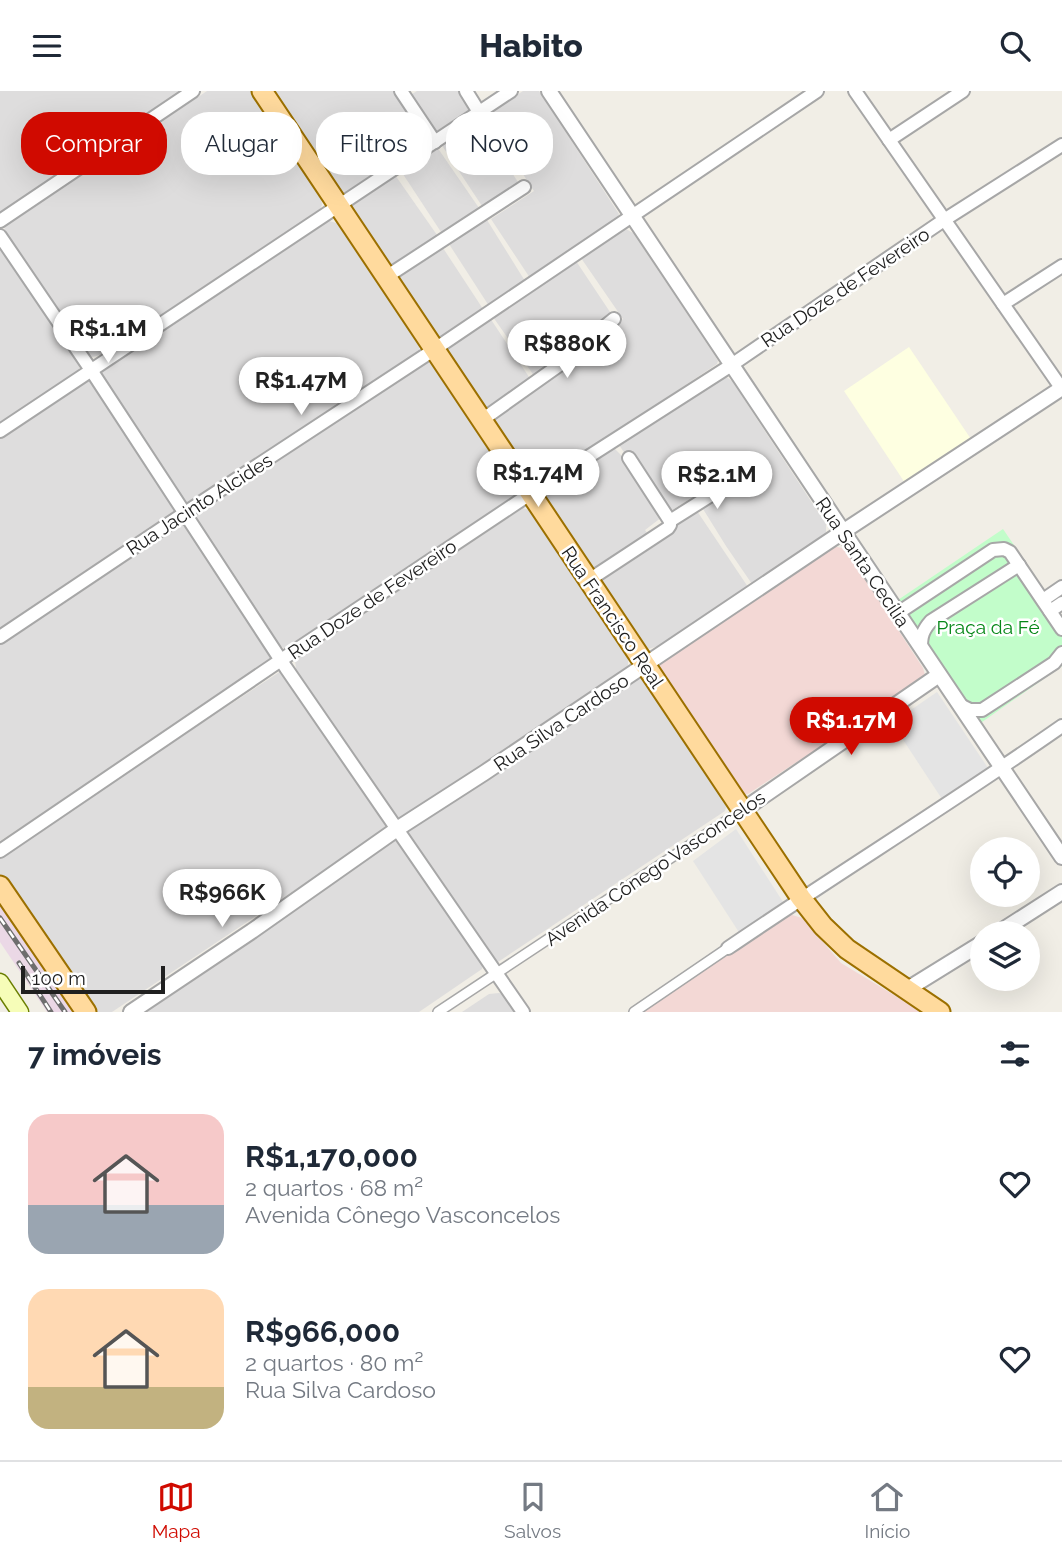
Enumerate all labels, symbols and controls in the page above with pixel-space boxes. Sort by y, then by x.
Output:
icon: menu [28,27,66,65]
text: Habito [479,27,583,64]
icon: search [996,27,1034,65]
chip: Comprar [21,112,167,175]
chip: Alugar [181,112,302,175]
chip: Filtros [316,112,432,175]
chip: Novo [446,112,553,175]
street label: Rua Doze de Fevereiro [757,222,933,352]
pin: R$1.1M [51,306,165,365]
text: R$1.1M [69,314,147,341]
pin: R$880K [510,321,624,380]
text: R$880K [523,329,611,356]
pin: R$1.47M [236,357,366,417]
text: R$1.47M [255,366,347,393]
street label: Rua Jacinto Alcides [122,449,276,559]
pin: R$1.74M [473,449,603,509]
pin: R$2.1M [660,451,774,511]
text: R$1.74M [493,458,584,485]
text: R$2.1M [677,460,757,487]
street label: Rua Santa Cecília [811,493,915,631]
street label: Rua Doze de Fevereiro [284,534,460,664]
street label: Rua Francisco Real [557,542,669,693]
park label: Praça da Fé [936,616,1040,638]
street label: Rua Silva Cardoso [489,669,633,775]
pin: R$1.17M [786,697,916,757]
text: R$1.17M [806,706,896,733]
street label: Avenida Cônego Vasconcelos [541,786,769,950]
map controls [970,837,1040,991]
button: locate [970,837,1040,907]
pin: R$966K [165,869,279,929]
text: R$966K [179,878,265,905]
button: layers [970,921,1040,991]
scale bar [21,963,164,995]
text: 100 m [32,967,86,989]
icon: filters [996,1035,1034,1073]
text: 7 imóveis [28,1037,162,1072]
text: R$1,170,000 [245,1139,418,1174]
icon: home [84,1142,168,1226]
icon: heart [996,1165,1034,1203]
text: 2 quartos · 68 m² [245,1174,423,1201]
text: Avenida Cônego Vasconcelos [245,1201,560,1228]
text: R$966,000 [245,1314,400,1349]
icon: home [84,1317,168,1401]
icon: heart [996,1340,1034,1378]
text: 2 quartos · 80 m² [245,1349,423,1376]
text: Rua Silva Cardoso [245,1376,436,1403]
tab: Mapa [152,1478,201,1542]
tab: Salvos [504,1478,561,1542]
tab: Início [864,1478,910,1542]

